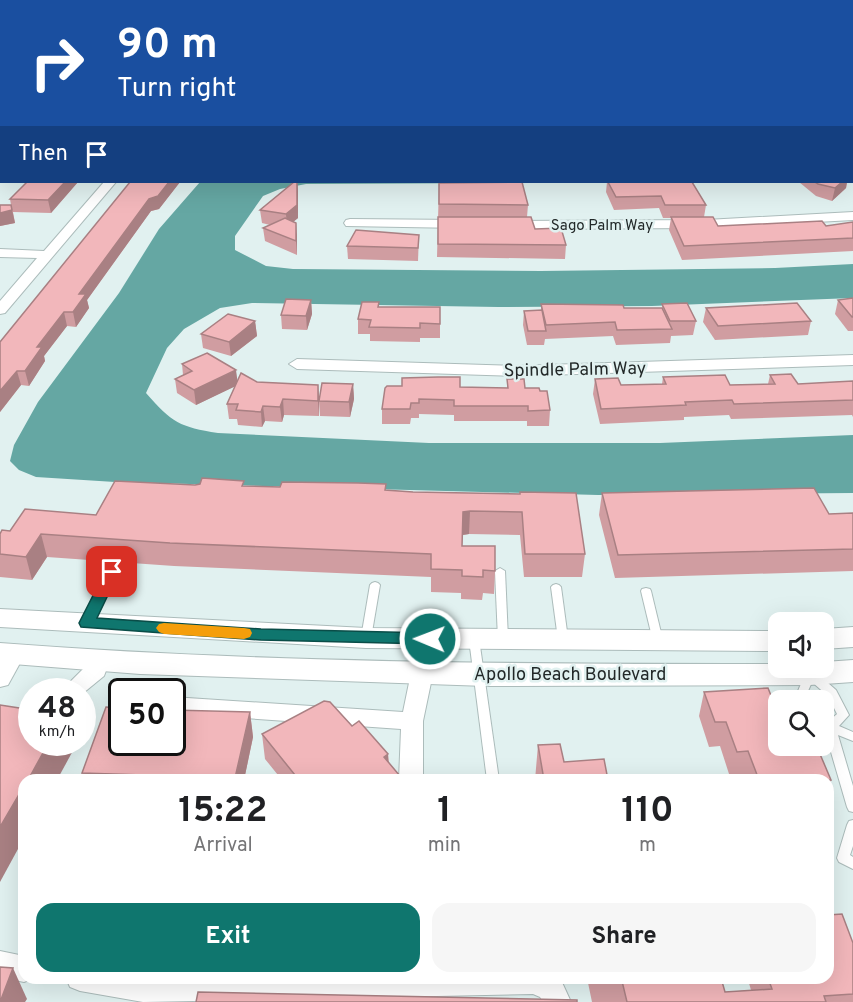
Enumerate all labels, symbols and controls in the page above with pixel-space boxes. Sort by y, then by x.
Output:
text: 90 m [117,20,218,73]
icon: right [18,24,96,102]
text: Turn right [117,72,236,106]
icon: arrive [80,138,113,171]
text: Then [18,141,68,168]
street label: Sago Palm Way [551,217,653,236]
street label: Spindle Palm Way [504,358,647,383]
pin [86,546,137,597]
icon: arrive [95,555,128,588]
position arrow [398,607,462,671]
map controls [768,612,834,756]
button: sound [768,612,834,678]
street label: Apollo Beach Boulevard [474,664,666,687]
speed limit sign: 50 [108,678,186,756]
button: search [768,690,834,756]
text: 48 [38,691,76,728]
text: km/h [39,723,75,742]
text: 15:22 [178,789,267,835]
text: 1 [437,789,452,835]
text: 110 [621,789,674,835]
text: Arrival [193,833,253,859]
text: min [428,833,461,859]
text: m [639,833,656,859]
button: Exit [36,903,420,972]
button: Share [432,903,816,972]

